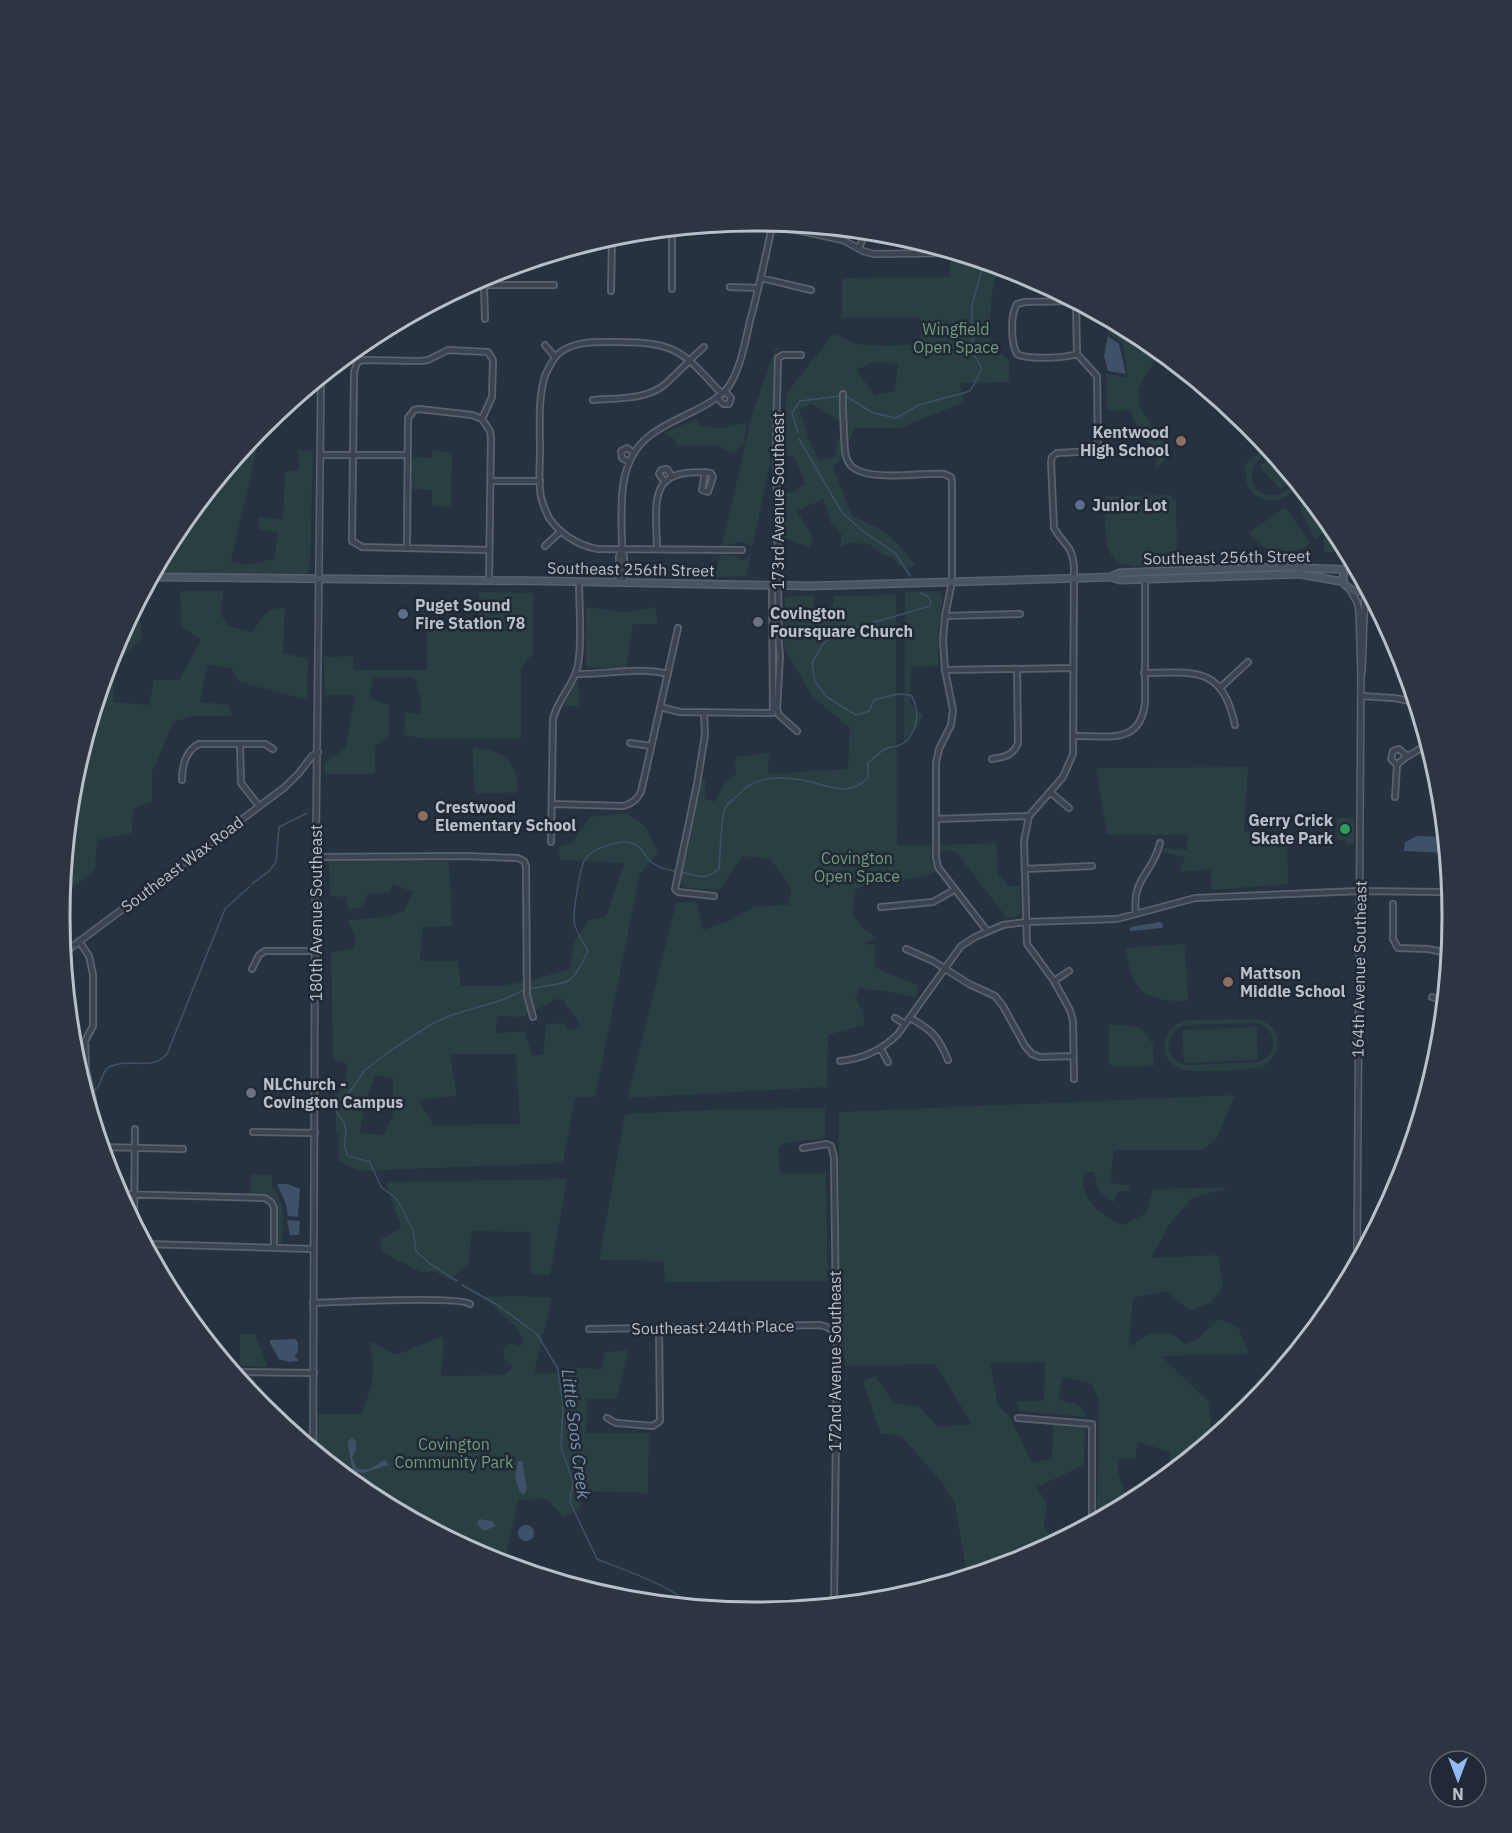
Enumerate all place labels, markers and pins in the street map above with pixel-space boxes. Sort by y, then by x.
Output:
place label: Kentwood High School [1080,422,1169,460]
marker: Kentwood High School [1174,434,1188,448]
place label: Junior Lot [1092,495,1167,515]
marker: Junior Lot [1073,498,1087,512]
place label: Puget Sound Fire Station 78 [415,595,525,633]
place label: Covington Foursquare Church [770,603,913,641]
marker: Puget Sound Fire Station 78 [396,607,410,621]
marker: Covington Foursquare Church [751,615,765,629]
place label: Crestwood Elementary School [435,797,576,835]
marker: Crestwood Elementary School [416,809,430,823]
place label: Gerry Crick Skate Park [1248,810,1334,848]
marker: Gerry Crick Skate Park [1338,822,1352,836]
place label: Mattson Middle School [1240,963,1346,1001]
marker: Mattson Middle School [1221,975,1235,989]
place label: NLChurch - Covington Campus [263,1074,403,1112]
marker: NLChurch - Covington Campus [244,1086,258,1100]

